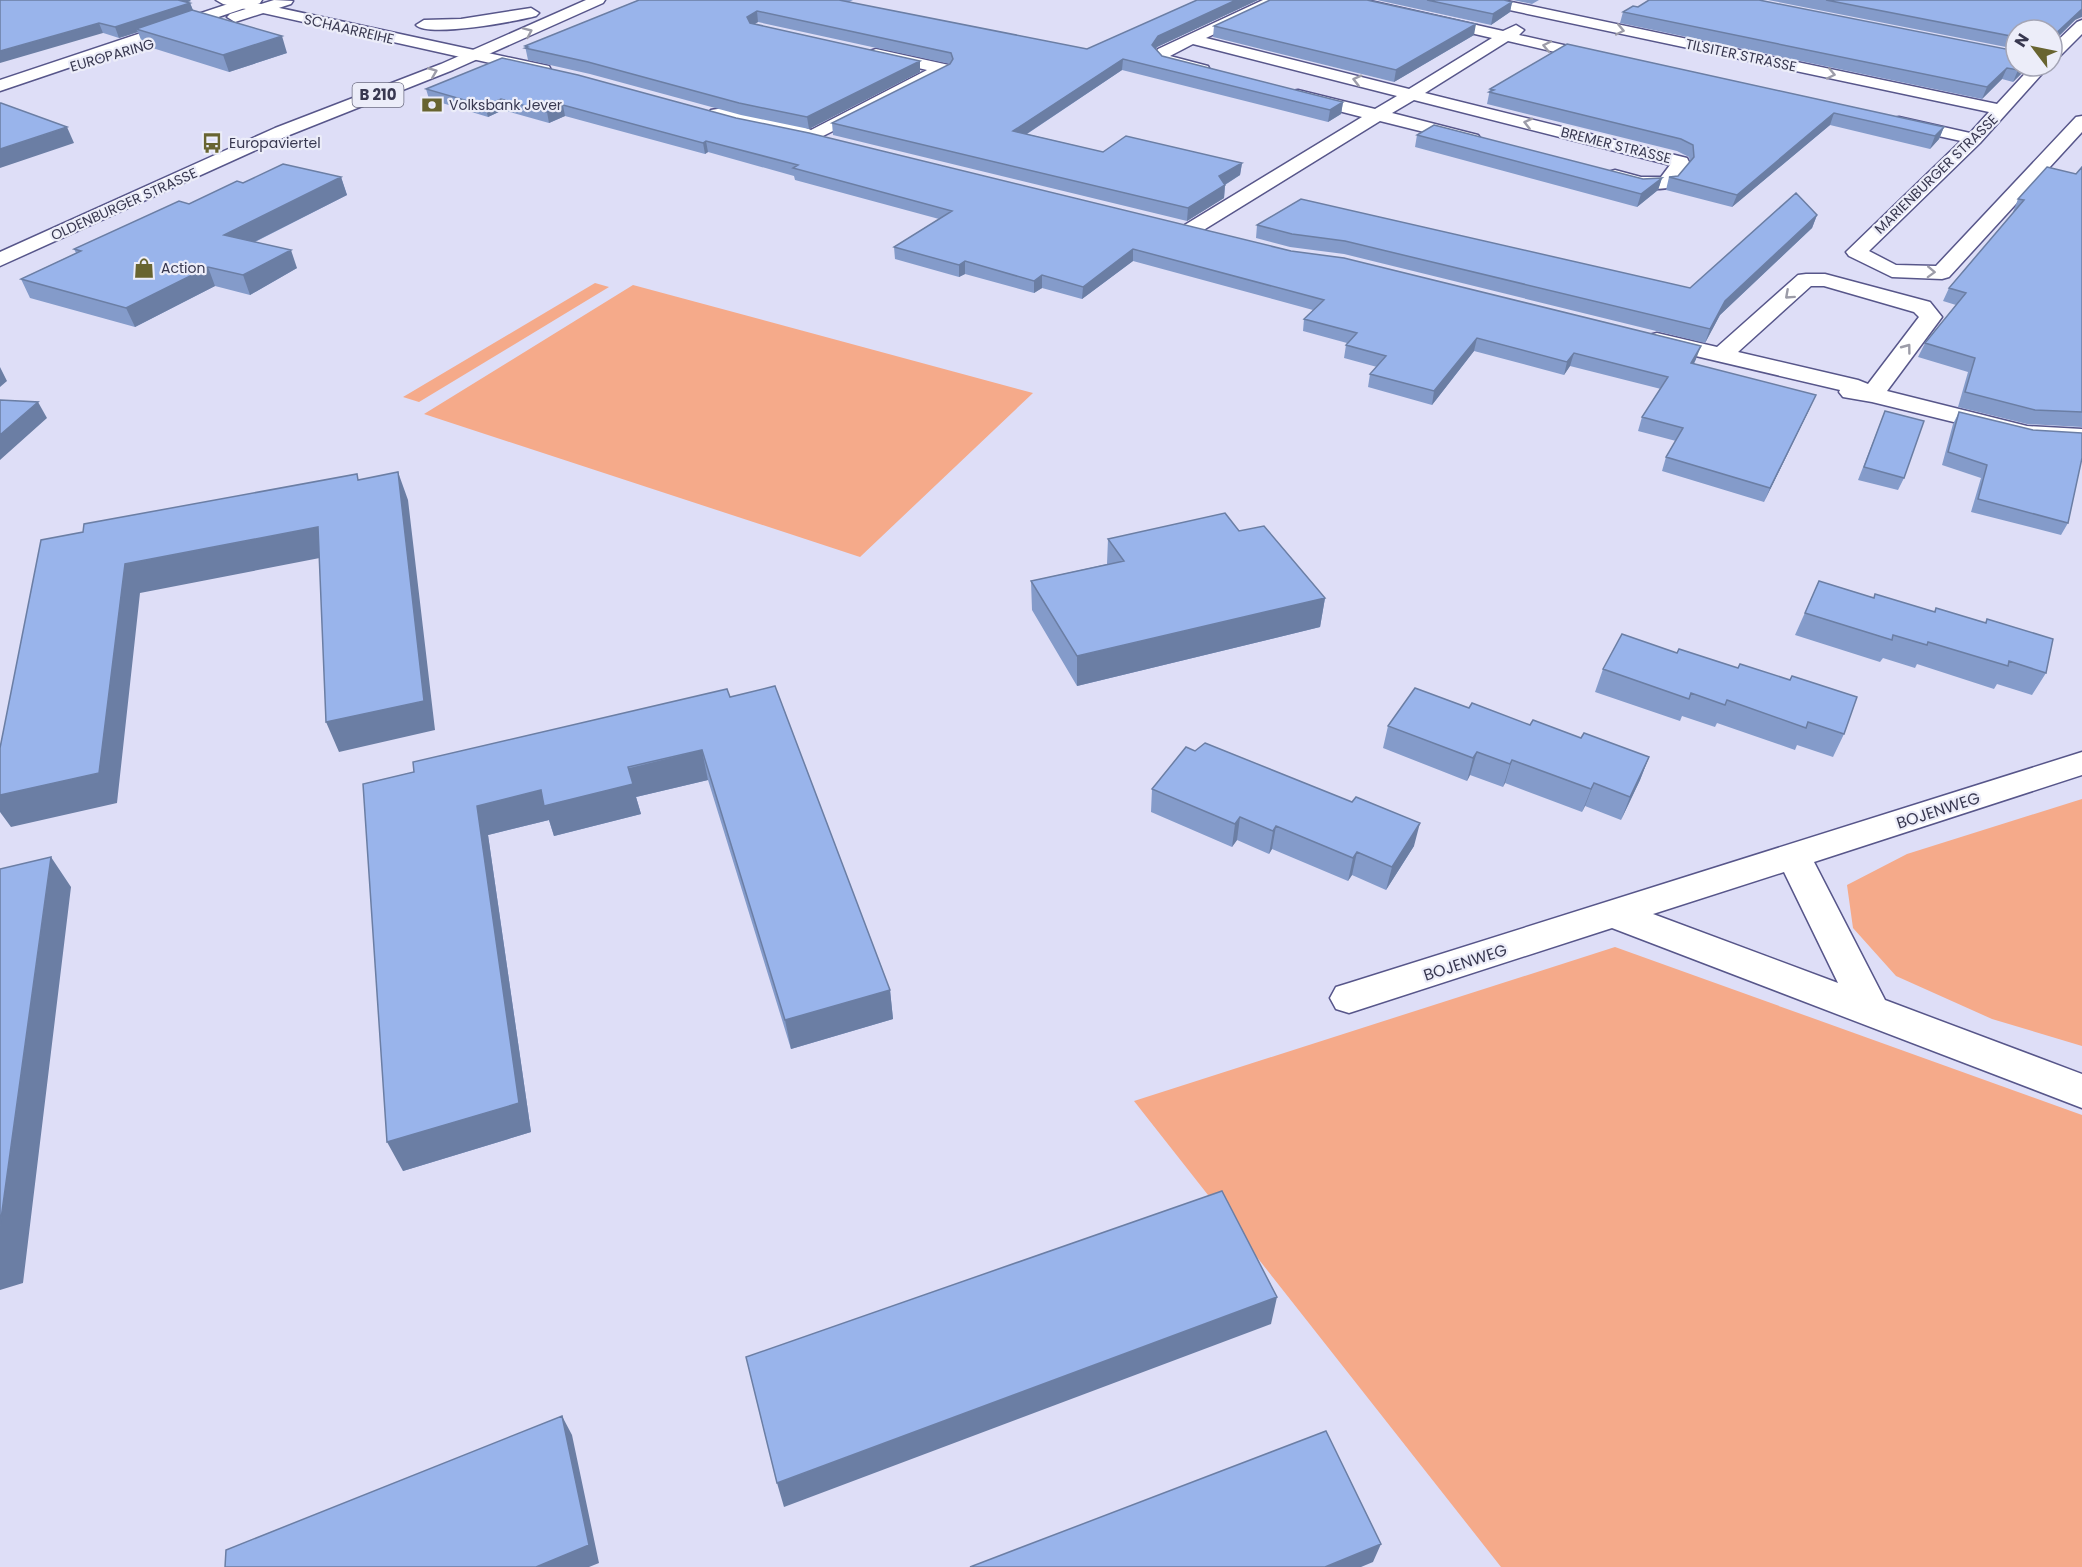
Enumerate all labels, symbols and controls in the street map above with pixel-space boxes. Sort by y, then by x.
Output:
street label: SCHAARREIHE [302,9,396,49]
north arrow [2004,18,2064,78]
one-way arrow [1615,22,1625,35]
one-way arrow [522,27,533,39]
text: N [2009,29,2035,52]
street label: EUROPARING [68,33,156,77]
street label: TILSITER STRASSE [1684,33,1798,77]
one-way arrow [1542,40,1552,53]
one-way arrow [427,67,438,79]
one-way arrow [1826,67,1836,80]
one-way arrow [1352,75,1362,88]
road number: B 210 [352,83,404,107]
bank icon: Volksbank Jever [420,93,444,117]
place label: Volksbank Jever [449,95,562,115]
street label: MARIENBURGER STRASSE [1870,110,2002,238]
one-way arrow [1523,117,1533,130]
street label: BREMER STRASSE [1559,122,1673,168]
bus stop icon: Europaviertel [200,131,224,155]
place label: Europaviertel [229,133,321,153]
street label: OLDENBURGER STRASSE [48,163,200,245]
shop icon: Action [132,256,156,280]
place label: Action [161,258,205,278]
one-way arrow [1926,266,1935,279]
one-way arrow [1785,288,1796,299]
one-way arrow [1900,344,1911,355]
street label: BOJENWEG [1893,786,1983,835]
street label: BOJENWEG [1420,938,1510,987]

